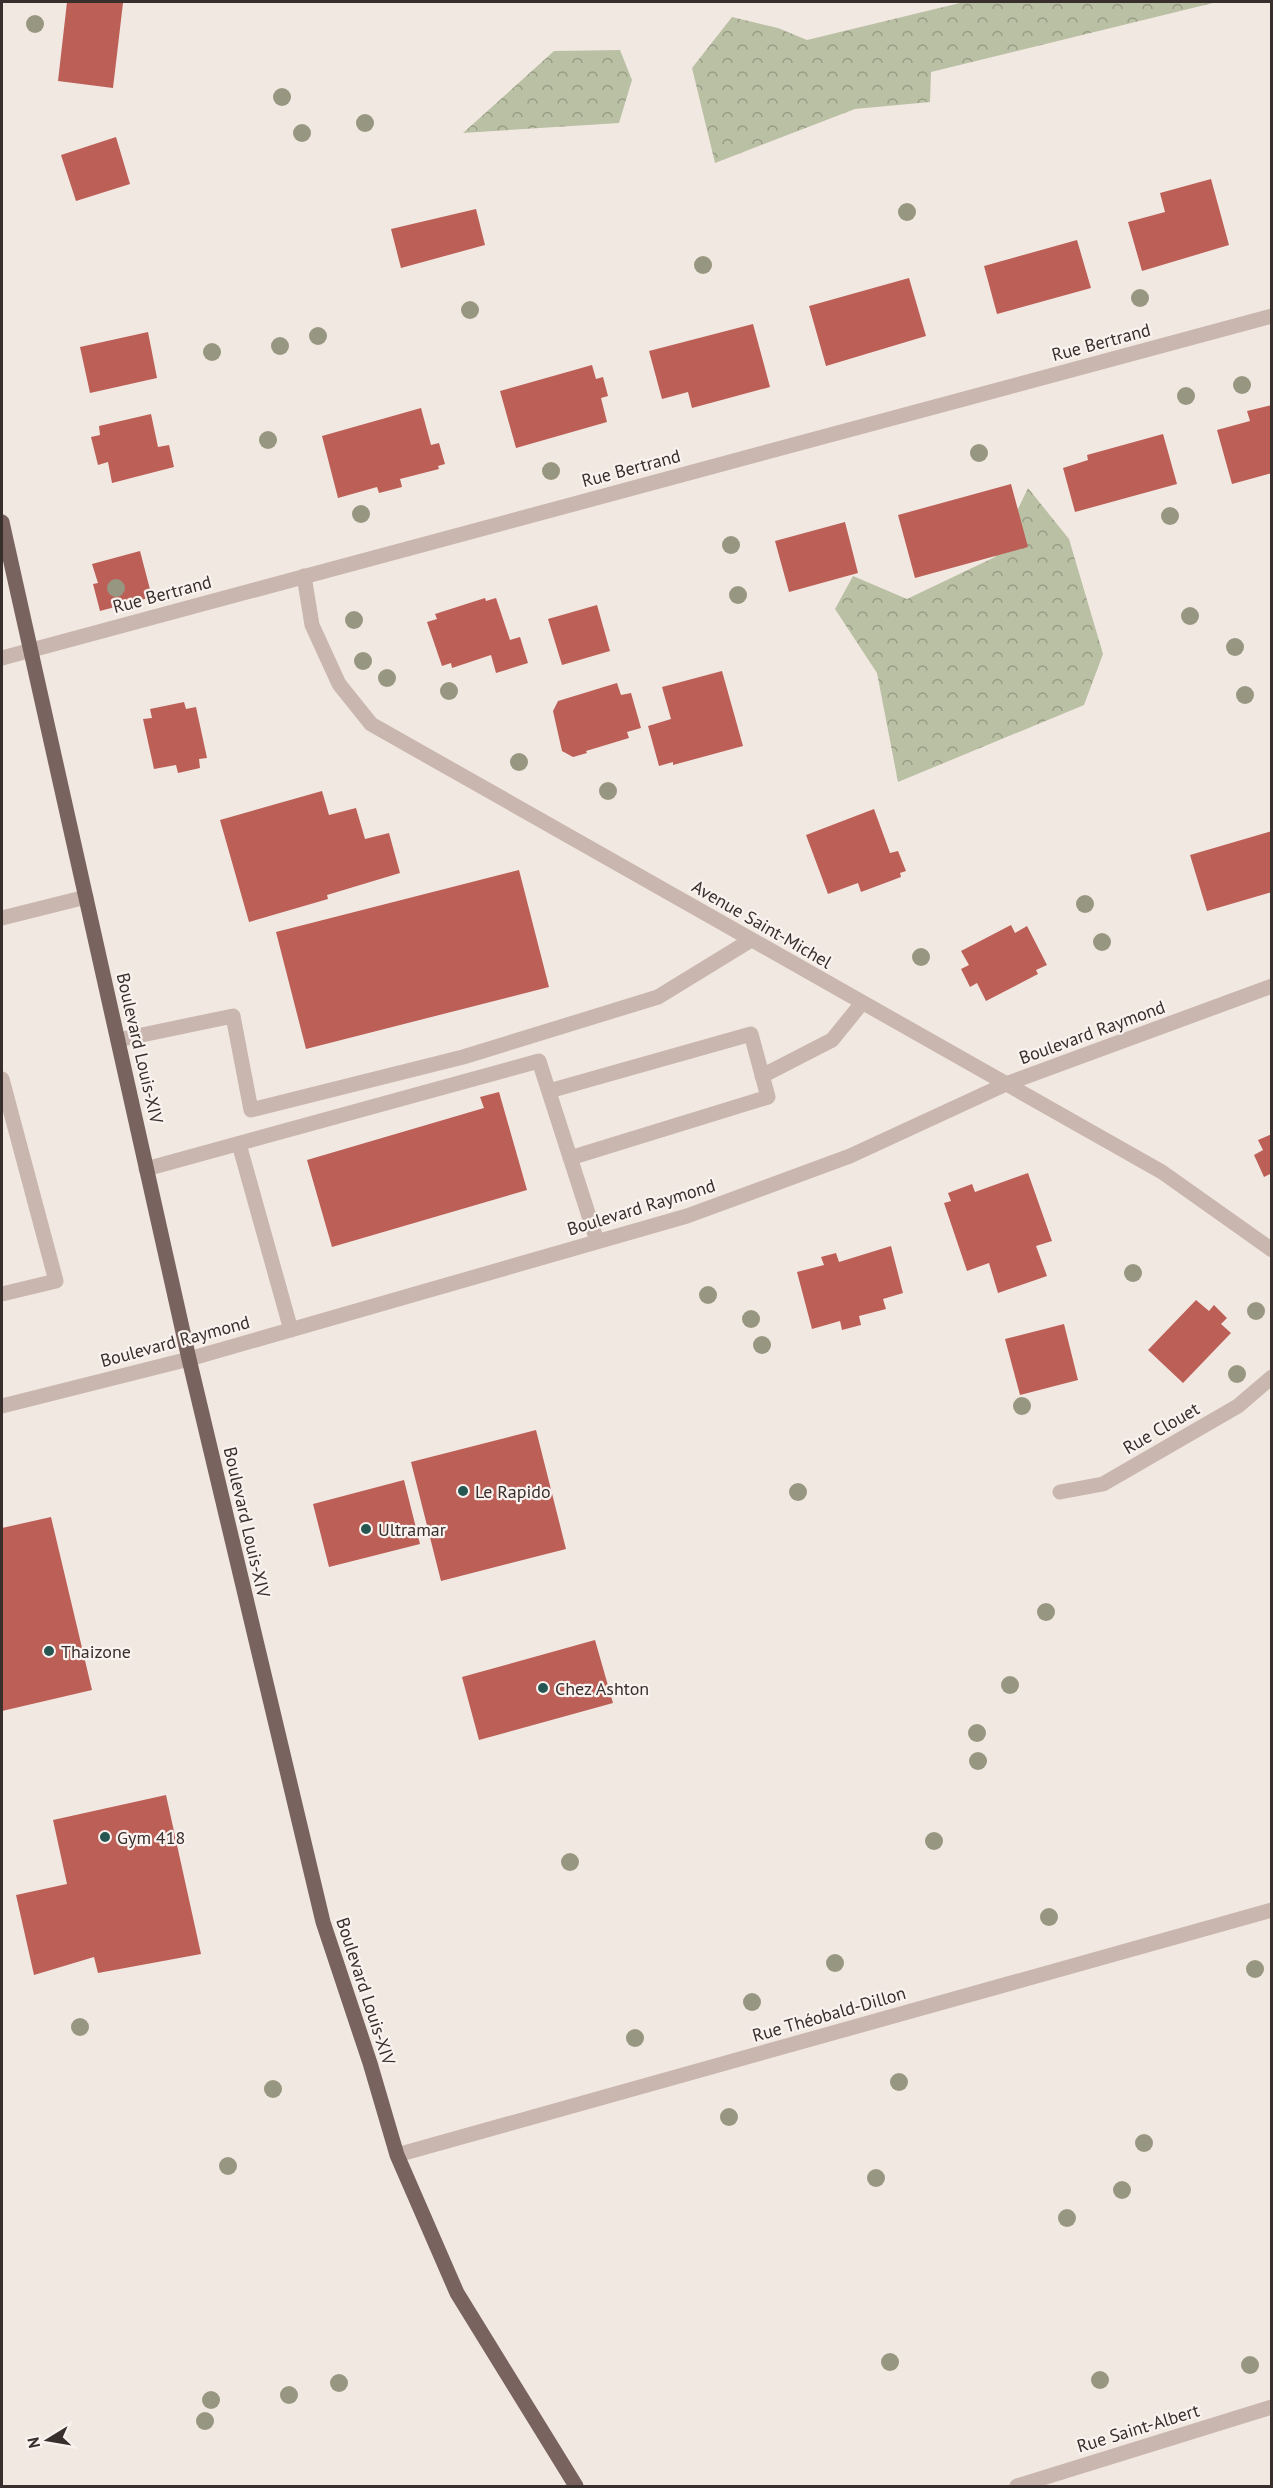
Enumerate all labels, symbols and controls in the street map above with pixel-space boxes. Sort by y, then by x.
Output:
street label: Rue Bertrand [1049,318,1153,366]
street label: Rue Bertrand [579,444,683,492]
street label: Rue Bertrand [110,570,214,618]
street label: Avenue Saint-Michel [688,875,837,974]
street label: Boulevard Louis-XIV [112,971,169,1126]
street label: Boulevard Raymond [1016,995,1168,1069]
street label: Boulevard Raymond [564,1174,718,1240]
street label: Boulevard Raymond [98,1310,252,1372]
street label: Rue Clouet [1119,1397,1203,1459]
street label: Boulevard Louis-XIV [219,1445,276,1600]
place label: Le Rapido [475,1480,551,1503]
marker: Le Rapido [456,1484,470,1498]
place label: Ultramar [378,1518,446,1541]
marker: Ultramar [359,1522,373,1536]
place label: Thaizone [61,1640,131,1663]
marker: Thaizone [42,1644,56,1658]
place label: Chez Ashton [555,1677,649,1700]
marker: Chez Ashton [536,1681,550,1695]
place label: Gym 418 [117,1826,185,1849]
marker: Gym 418 [98,1830,112,1844]
street label: Boulevard Louis-XIV [331,1914,401,2068]
street label: Rue Théobald-Dillon [750,1981,908,2047]
street label: Rue Saint-Albert [1074,2398,1202,2458]
north arrow [18,2410,78,2470]
text: N [22,2436,44,2450]

